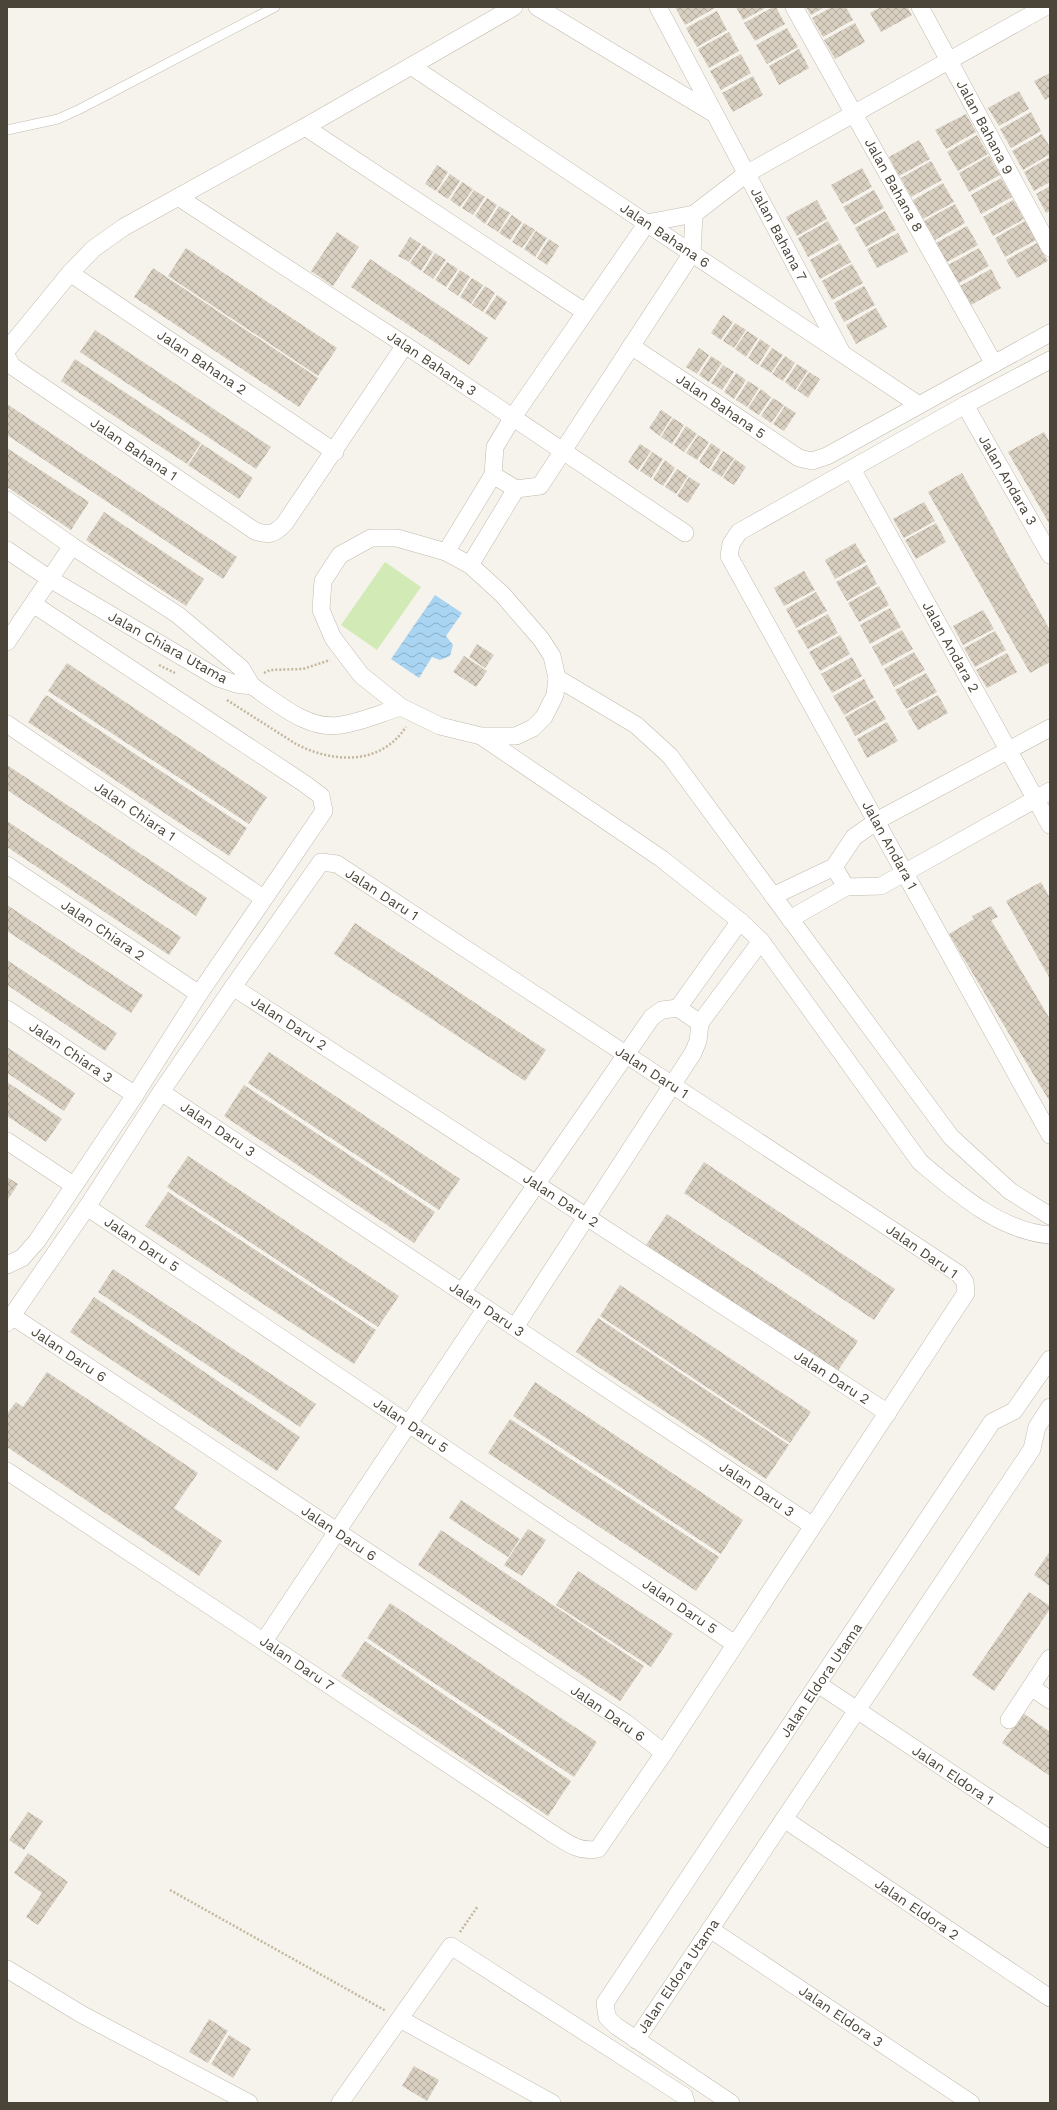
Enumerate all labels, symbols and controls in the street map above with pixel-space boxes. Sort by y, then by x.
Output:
street label: Jalan Bahana 9 [953,77,1017,177]
street label: Jalan Bahana 8 [862,135,926,235]
street label: Jalan Bahana 7 [748,185,810,283]
street label: Jalan Bahana 6 [617,199,713,271]
street label: Jalan Bahana 2 [154,326,250,398]
street label: Jalan Bahana 3 [384,327,480,399]
street label: Jalan Bahana 5 [673,370,769,442]
street label: Jalan Bahana 1 [88,414,180,484]
street label: Jalan Andara 3 [976,432,1040,528]
street label: Jalan Andara 2 [919,599,983,695]
street label: Jalan Chiara Utama [106,608,231,687]
street label: Jalan Chiara 1 [91,778,179,844]
street label: Jalan Andara 1 [859,798,921,892]
street label: Jalan Daru 1 [343,865,421,923]
street label: Jalan Chiara 2 [58,896,148,964]
street label: Jalan Daru 2 [248,993,330,1053]
street label: Jalan Chiara 3 [26,1018,116,1086]
street label: Jalan Daru 1 [613,1043,691,1101]
street label: Jalan Daru 3 [178,1098,258,1160]
street label: Jalan Daru 2 [520,1170,602,1230]
street label: Jalan Daru 5 [102,1213,182,1275]
street label: Jalan Daru 1 [883,1220,961,1282]
street label: Jalan Daru 3 [447,1278,527,1340]
street label: Jalan Daru 6 [29,1323,109,1385]
street label: Jalan Daru 2 [791,1347,873,1407]
street label: Jalan Daru 5 [371,1394,451,1456]
street label: Jalan Daru 3 [717,1458,797,1520]
street label: Jalan Daru 6 [299,1502,379,1564]
street label: Jalan Daru 5 [640,1575,720,1637]
street label: Jalan Eldora Utama [777,1620,865,1740]
street label: Jalan Daru 7 [257,1632,337,1694]
street label: Jalan Daru 6 [568,1682,648,1744]
street label: Jalan Eldora 1 [909,1742,997,1808]
street label: Jalan Eldora 2 [872,1875,962,1943]
street label: Jalan Eldora Utama [634,1916,722,2036]
street label: Jalan Eldora 3 [796,1982,886,2050]

